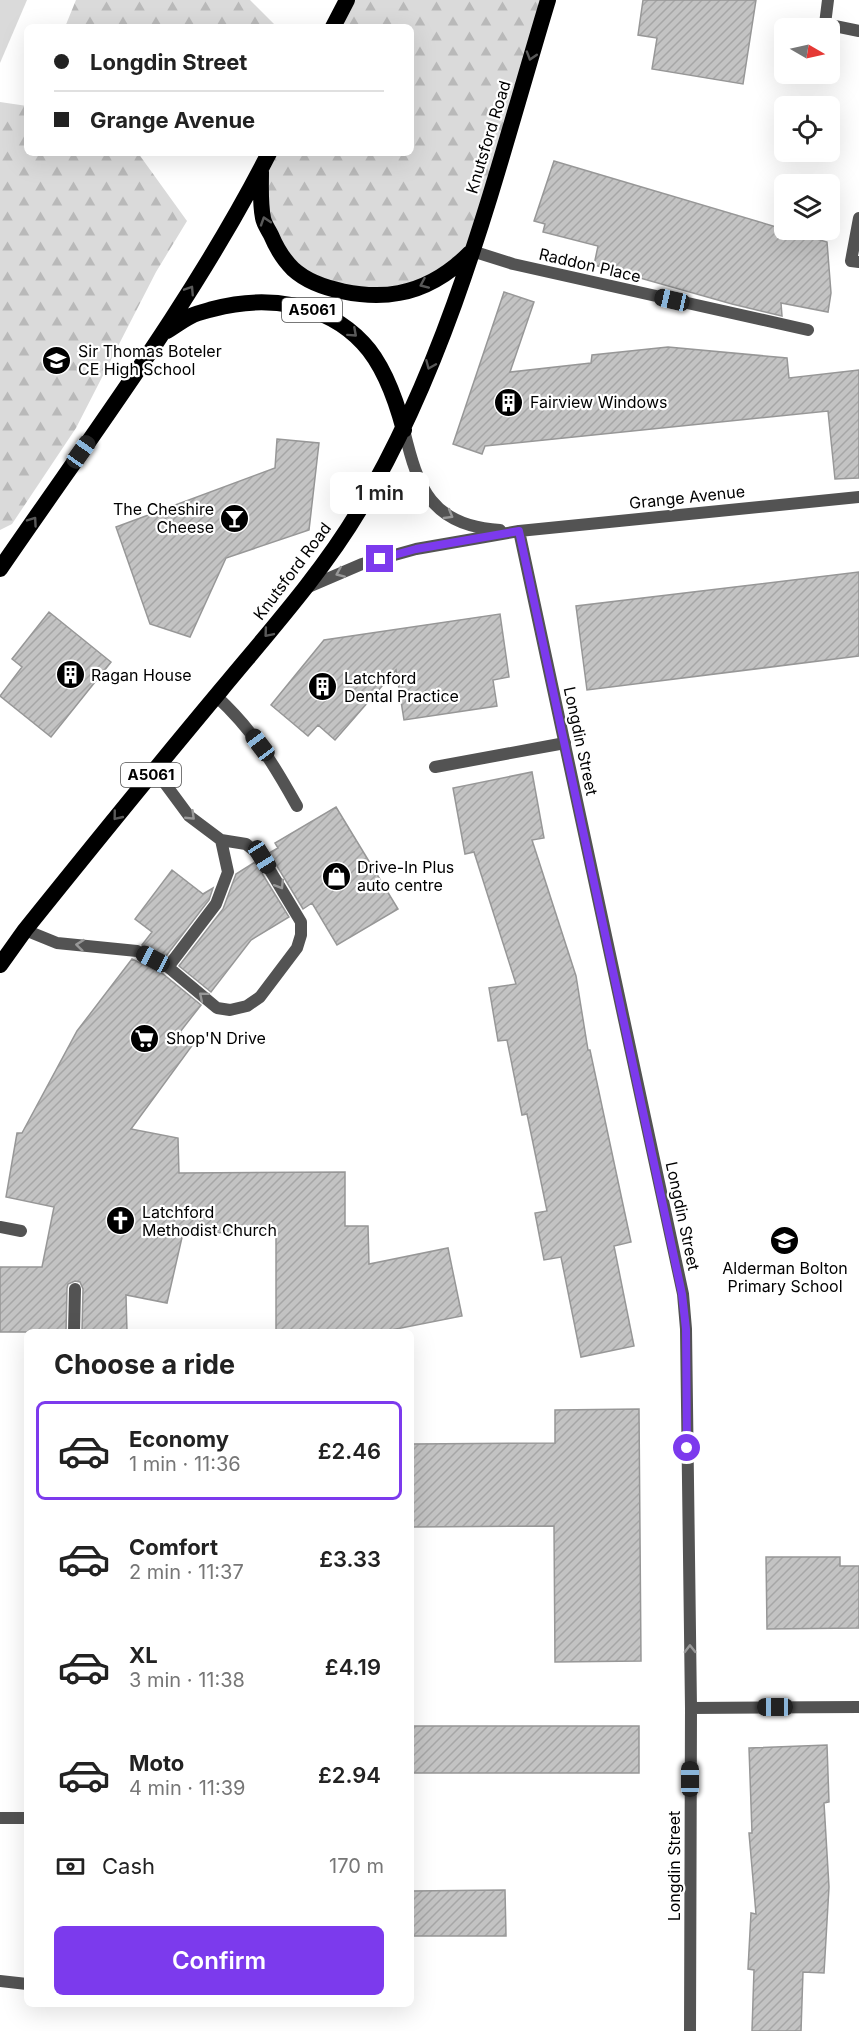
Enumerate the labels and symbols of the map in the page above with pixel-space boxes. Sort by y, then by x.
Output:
north arrow [774,18,840,84]
one-way arrow [526,50,538,61]
street label: Knutsford Road [461,78,515,196]
one-way arrow [260,216,273,227]
street label: Raddon Place [537,244,643,286]
one-way arrow [420,277,431,289]
one-way arrow [183,286,194,297]
car [652,287,692,313]
road number: A5061 [282,298,342,322]
one-way arrow [346,326,356,337]
place label: Sir Thomas Boteler CE High School [78,341,222,379]
school or university icon: Sir Thomas Boteler CE High School [41,344,73,376]
one-way arrow [425,359,437,370]
building icon: Fairview Windows [493,386,525,418]
place label: Fairview Windows [530,392,667,412]
car [63,432,99,472]
callout: 1 min [330,472,430,514]
street label: Grange Avenue [628,481,746,513]
place label: The Cheshire Cheese [113,499,214,537]
bar icon: The Cheshire Cheese [219,502,251,534]
one-way arrow [443,508,453,519]
one-way arrow [26,516,37,527]
street label: Knutsford Road [249,518,335,624]
route end [366,545,393,572]
one-way arrow [335,566,346,578]
one-way arrow [264,626,275,637]
building icon: Ragan House [54,659,86,691]
place label: Ragan House [91,665,192,685]
place label: Latchford Dental Practice [344,668,459,706]
building icon: Latchford Dental Practice [307,671,339,703]
street label: Longdin Street [560,685,602,797]
car [242,725,278,765]
road number: A5061 [121,763,181,787]
one-way arrow [114,809,125,820]
one-way arrow [184,809,194,820]
car [245,837,279,877]
place label: Drive-In Plus auto centre [357,857,454,895]
shop icon: Drive-In Plus auto centre [320,860,352,892]
one-way arrow [272,879,284,889]
one-way arrow [75,940,85,952]
car [133,943,173,975]
one-way arrow [199,992,210,1003]
supermarket icon: Shop'N Drive [129,1022,161,1054]
place label: Shop'N Drive [166,1028,266,1048]
street label: Longdin Street [662,1160,704,1272]
place label: Latchford Methodist Church [142,1202,277,1240]
church icon: Latchford Methodist Church [105,1205,137,1237]
school or university icon: Alderman Bolton Primary School [769,1224,801,1256]
place label: Alderman Bolton Primary School [722,1258,848,1296]
route start [673,1434,700,1461]
one-way arrow [684,1645,696,1654]
car [757,1698,793,1716]
car [681,1761,699,1797]
street label: Longdin Street [664,1811,684,1921]

